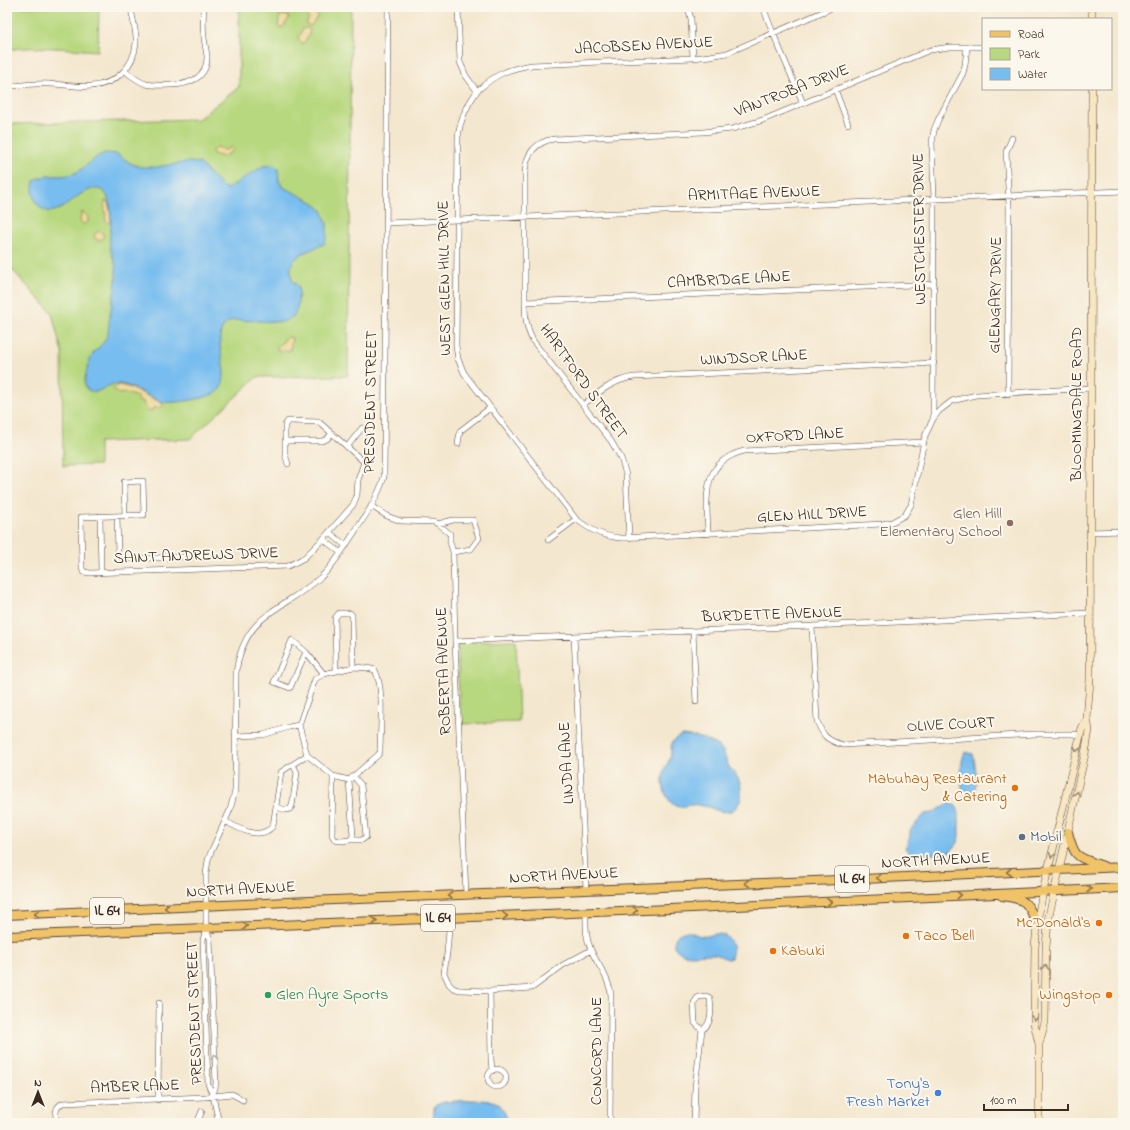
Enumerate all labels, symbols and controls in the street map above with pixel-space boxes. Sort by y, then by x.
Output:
legend [982,18,1112,90]
text: Road [1018,26,1044,44]
street label: JACOBSEN AVENUE [574,30,714,62]
text: Park [1018,46,1040,64]
street label: VANTROBA DRIVE [730,58,853,124]
text: Water [1018,66,1047,84]
street label: WESTCHESTER DRIVE [907,153,933,305]
street label: ARMITAGE AVENUE [687,180,821,208]
street label: WEST GLEN HILL DRIVE [432,200,458,356]
street label: GLENGARY DRIVE [983,236,1009,354]
street label: CAMBRIDGE LANE [667,265,791,295]
street label: HARTFORD STREET [533,319,633,445]
street label: BLOOMINGDALE ROAD [1065,327,1089,482]
street label: PRESIDENT STREET [358,330,384,474]
street label: WINDSOR LANE [700,343,808,373]
street label: OXFORD LANE [745,421,845,451]
street label: GLEN HILL DRIVE [756,500,868,530]
place label: Glen Hill Elementary School [879,502,1002,544]
marker: Glen Hill Elementary School [1005,518,1015,528]
street label: SAINT ANDREWS DRIVE [113,541,279,571]
street label: BURDETTE AVENUE [700,601,843,629]
street label: ROBERTA AVENUE [430,606,458,736]
street label: OLIVE COURT [906,711,996,739]
street label: LINDA LANE [553,721,581,805]
one-way arrow [1073,745,1082,752]
place label: Mabuhay Restaurant & Catering [868,767,1008,809]
marker: Mabuhay Restaurant & Catering [1010,783,1020,793]
one-way arrow [1073,791,1081,798]
place label: Mobil [1030,825,1062,849]
marker: Mobil [1017,832,1027,842]
street label: NORTH AVENUE [881,846,991,876]
one-way arrow [1048,852,1056,858]
street label: NORTH AVENUE [509,861,619,891]
road number: IL 64 [835,866,869,892]
one-way arrow [1006,868,1012,876]
one-way arrow [876,874,882,882]
street label: NORTH AVENUE [186,875,296,905]
one-way arrow [744,879,750,887]
one-way arrow [1086,885,1092,893]
one-way arrow [447,891,453,900]
one-way arrow [956,891,962,899]
one-way arrow [826,897,832,906]
road number: IL 64 [90,898,124,924]
one-way arrow [164,904,170,912]
road number: IL 64 [421,905,455,931]
one-way arrow [632,906,638,915]
one-way arrow [34,910,40,918]
one-way arrow [502,911,508,920]
place label: McDonald's [1016,911,1091,935]
one-way arrow [372,917,378,925]
marker: McDonald's [1094,918,1104,928]
one-way arrow [242,922,248,930]
place label: Taco Bell [914,924,975,948]
marker: Taco Bell [901,931,911,941]
place label: Kabuki [781,939,825,963]
street label: PRESIDENT STREET [181,941,209,1085]
marker: Kabuki [768,946,778,956]
one-way arrow [1041,964,1050,970]
place label: Glen Ayre Sports [276,983,388,1007]
place label: Wingstop [1039,983,1101,1007]
marker: Glen Ayre Sports [263,990,273,1000]
marker: Wingstop [1104,990,1114,1000]
street label: CONCORD LANE [585,997,609,1105]
one-way arrow [1030,1015,1039,1021]
one-way arrow [210,1054,219,1060]
north arrow [18,1072,58,1112]
place label: Tony's Fresh Market [845,1072,931,1114]
street label: AMBER LANE [90,1073,180,1101]
text: N [34,1075,42,1091]
scale bar [984,1086,1068,1112]
marker: Tony's Fresh Market [933,1088,943,1098]
text: 100 m [990,1092,1017,1110]

